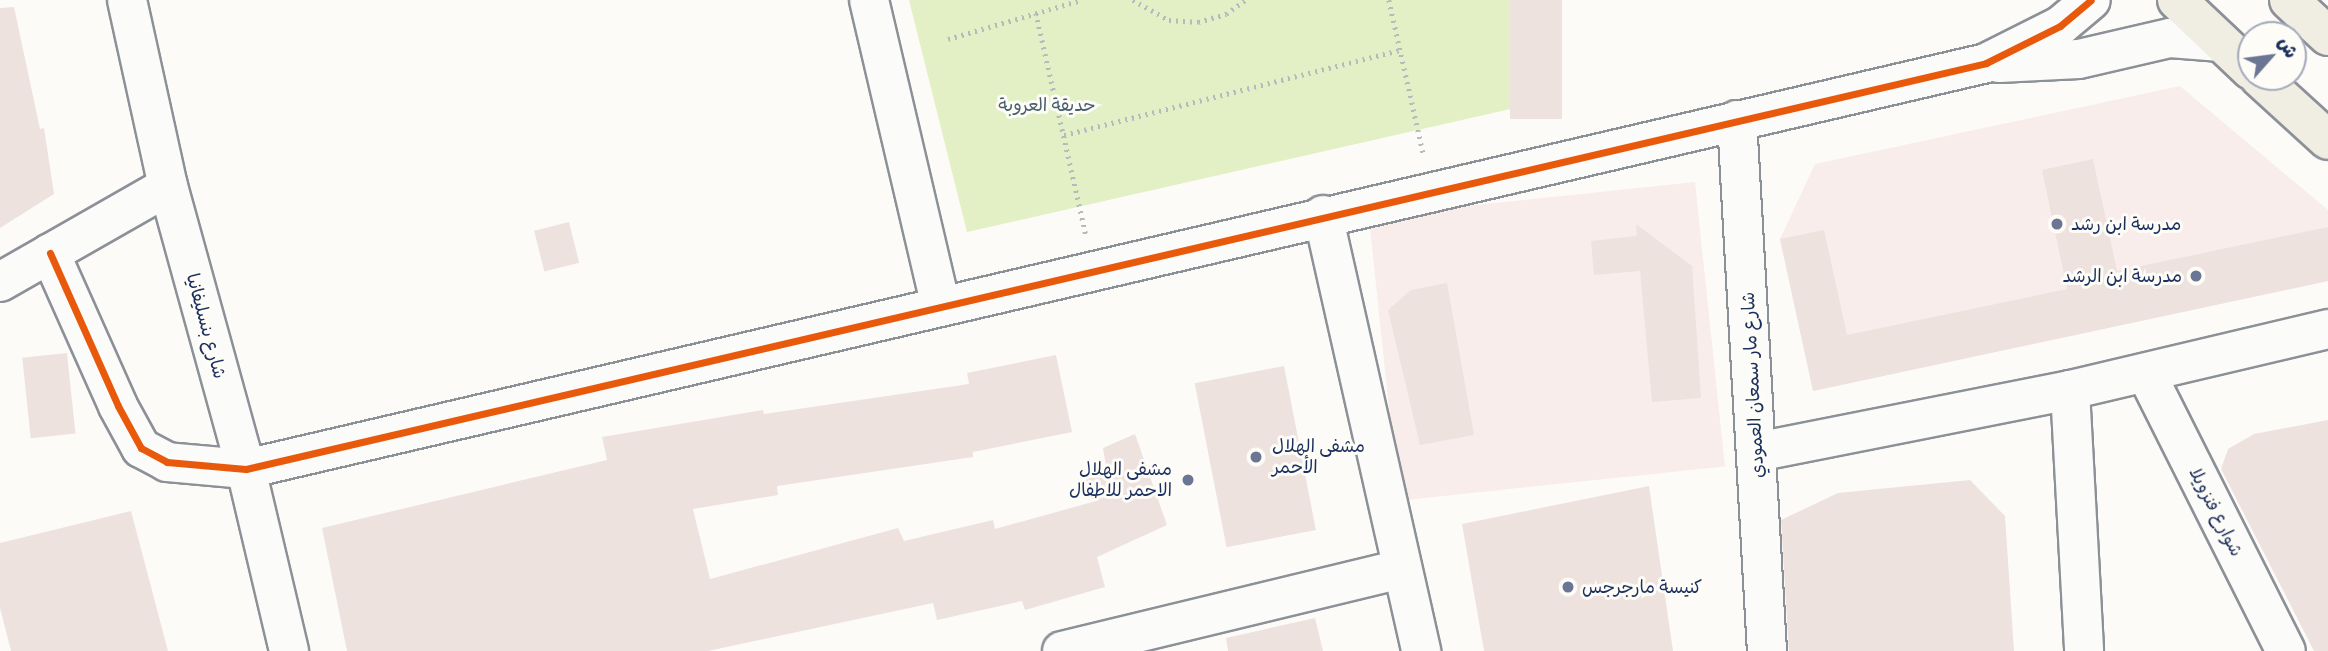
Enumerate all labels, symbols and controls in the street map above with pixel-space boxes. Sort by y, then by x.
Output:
north arrow [2237,21,2307,91]
text: ش [2273,32,2304,62]
park label: حديقة العروبة [998,94,1096,116]
place label: مدرسة ابن رشد [2071,213,2181,235]
marker: مدرسة ابن رشد [2049,216,2065,232]
place label: مدرسة ابن الرشد [2063,265,2182,287]
marker: مدرسة ابن الرشد [2188,268,2204,284]
street label: شارع بنسليفانيا [182,271,230,381]
street label: شارع مار سمعان العمودي [1737,291,1769,479]
place label: مشفى الهلال الأحمر [1272,436,1365,478]
marker: مشفى الهلال الأحمر [1246,447,1266,467]
place label: مشفى الهلال الاحمر للاطفال [1069,459,1172,502]
street label: شوارع فنزويلا [2184,464,2248,560]
marker: مشفى الهلال الاحمر للاطفال [1178,470,1198,490]
place label: كنيسة مارجرجس [1582,576,1702,598]
marker: كنيسة مارجرجس [1560,579,1576,595]

